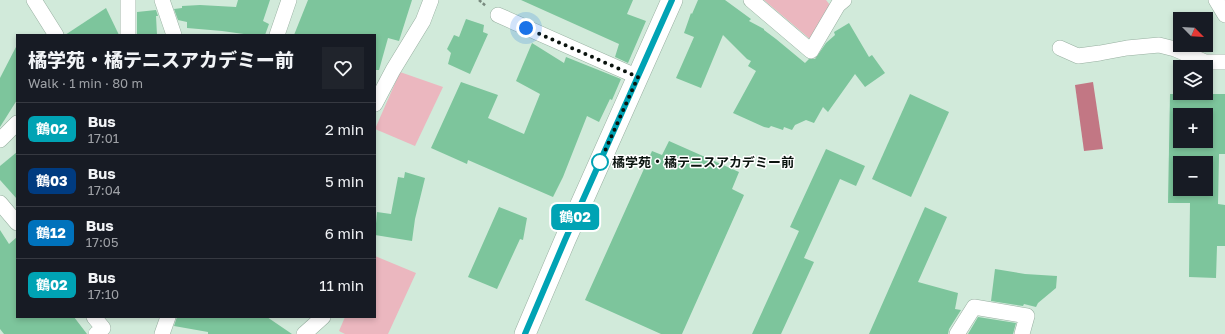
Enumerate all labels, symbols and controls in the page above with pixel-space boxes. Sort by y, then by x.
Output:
north arrow [1173,12,1213,52]
map controls [1173,12,1213,196]
your location [516,18,536,38]
button: heart [322,47,364,89]
text: 橘学苑・橘テニスアカデミー前 [28,48,294,71]
button: layers [1173,60,1213,100]
text: Walk · 1 min · 80 m [28,75,143,91]
button: + [1173,108,1213,148]
text: Bus [88,112,116,130]
text: 鶴02 [36,120,68,137]
text: 2 min [325,120,364,138]
text: 17:01 [88,130,119,146]
marker: 橘学苑・橘テニスアカデミー前 [591,153,609,171]
place label: 橘学苑・橘テニスアカデミー前 [612,154,794,170]
button: − [1173,156,1213,196]
text: Bus [88,164,116,182]
text: 鶴03 [36,172,68,189]
text: 5 min [325,172,364,190]
text: 17:04 [88,182,121,198]
line badge: 鶴02 [552,204,598,230]
text: 鶴02 [559,208,591,225]
text: Bus [86,216,114,234]
text: 鶴12 [36,224,66,241]
text: 6 min [325,224,364,242]
text: 17:05 [86,234,118,250]
text: Bus [88,268,116,286]
text: 鶴02 [36,276,68,293]
text: 11 min [319,276,364,294]
text: 17:10 [88,286,119,302]

